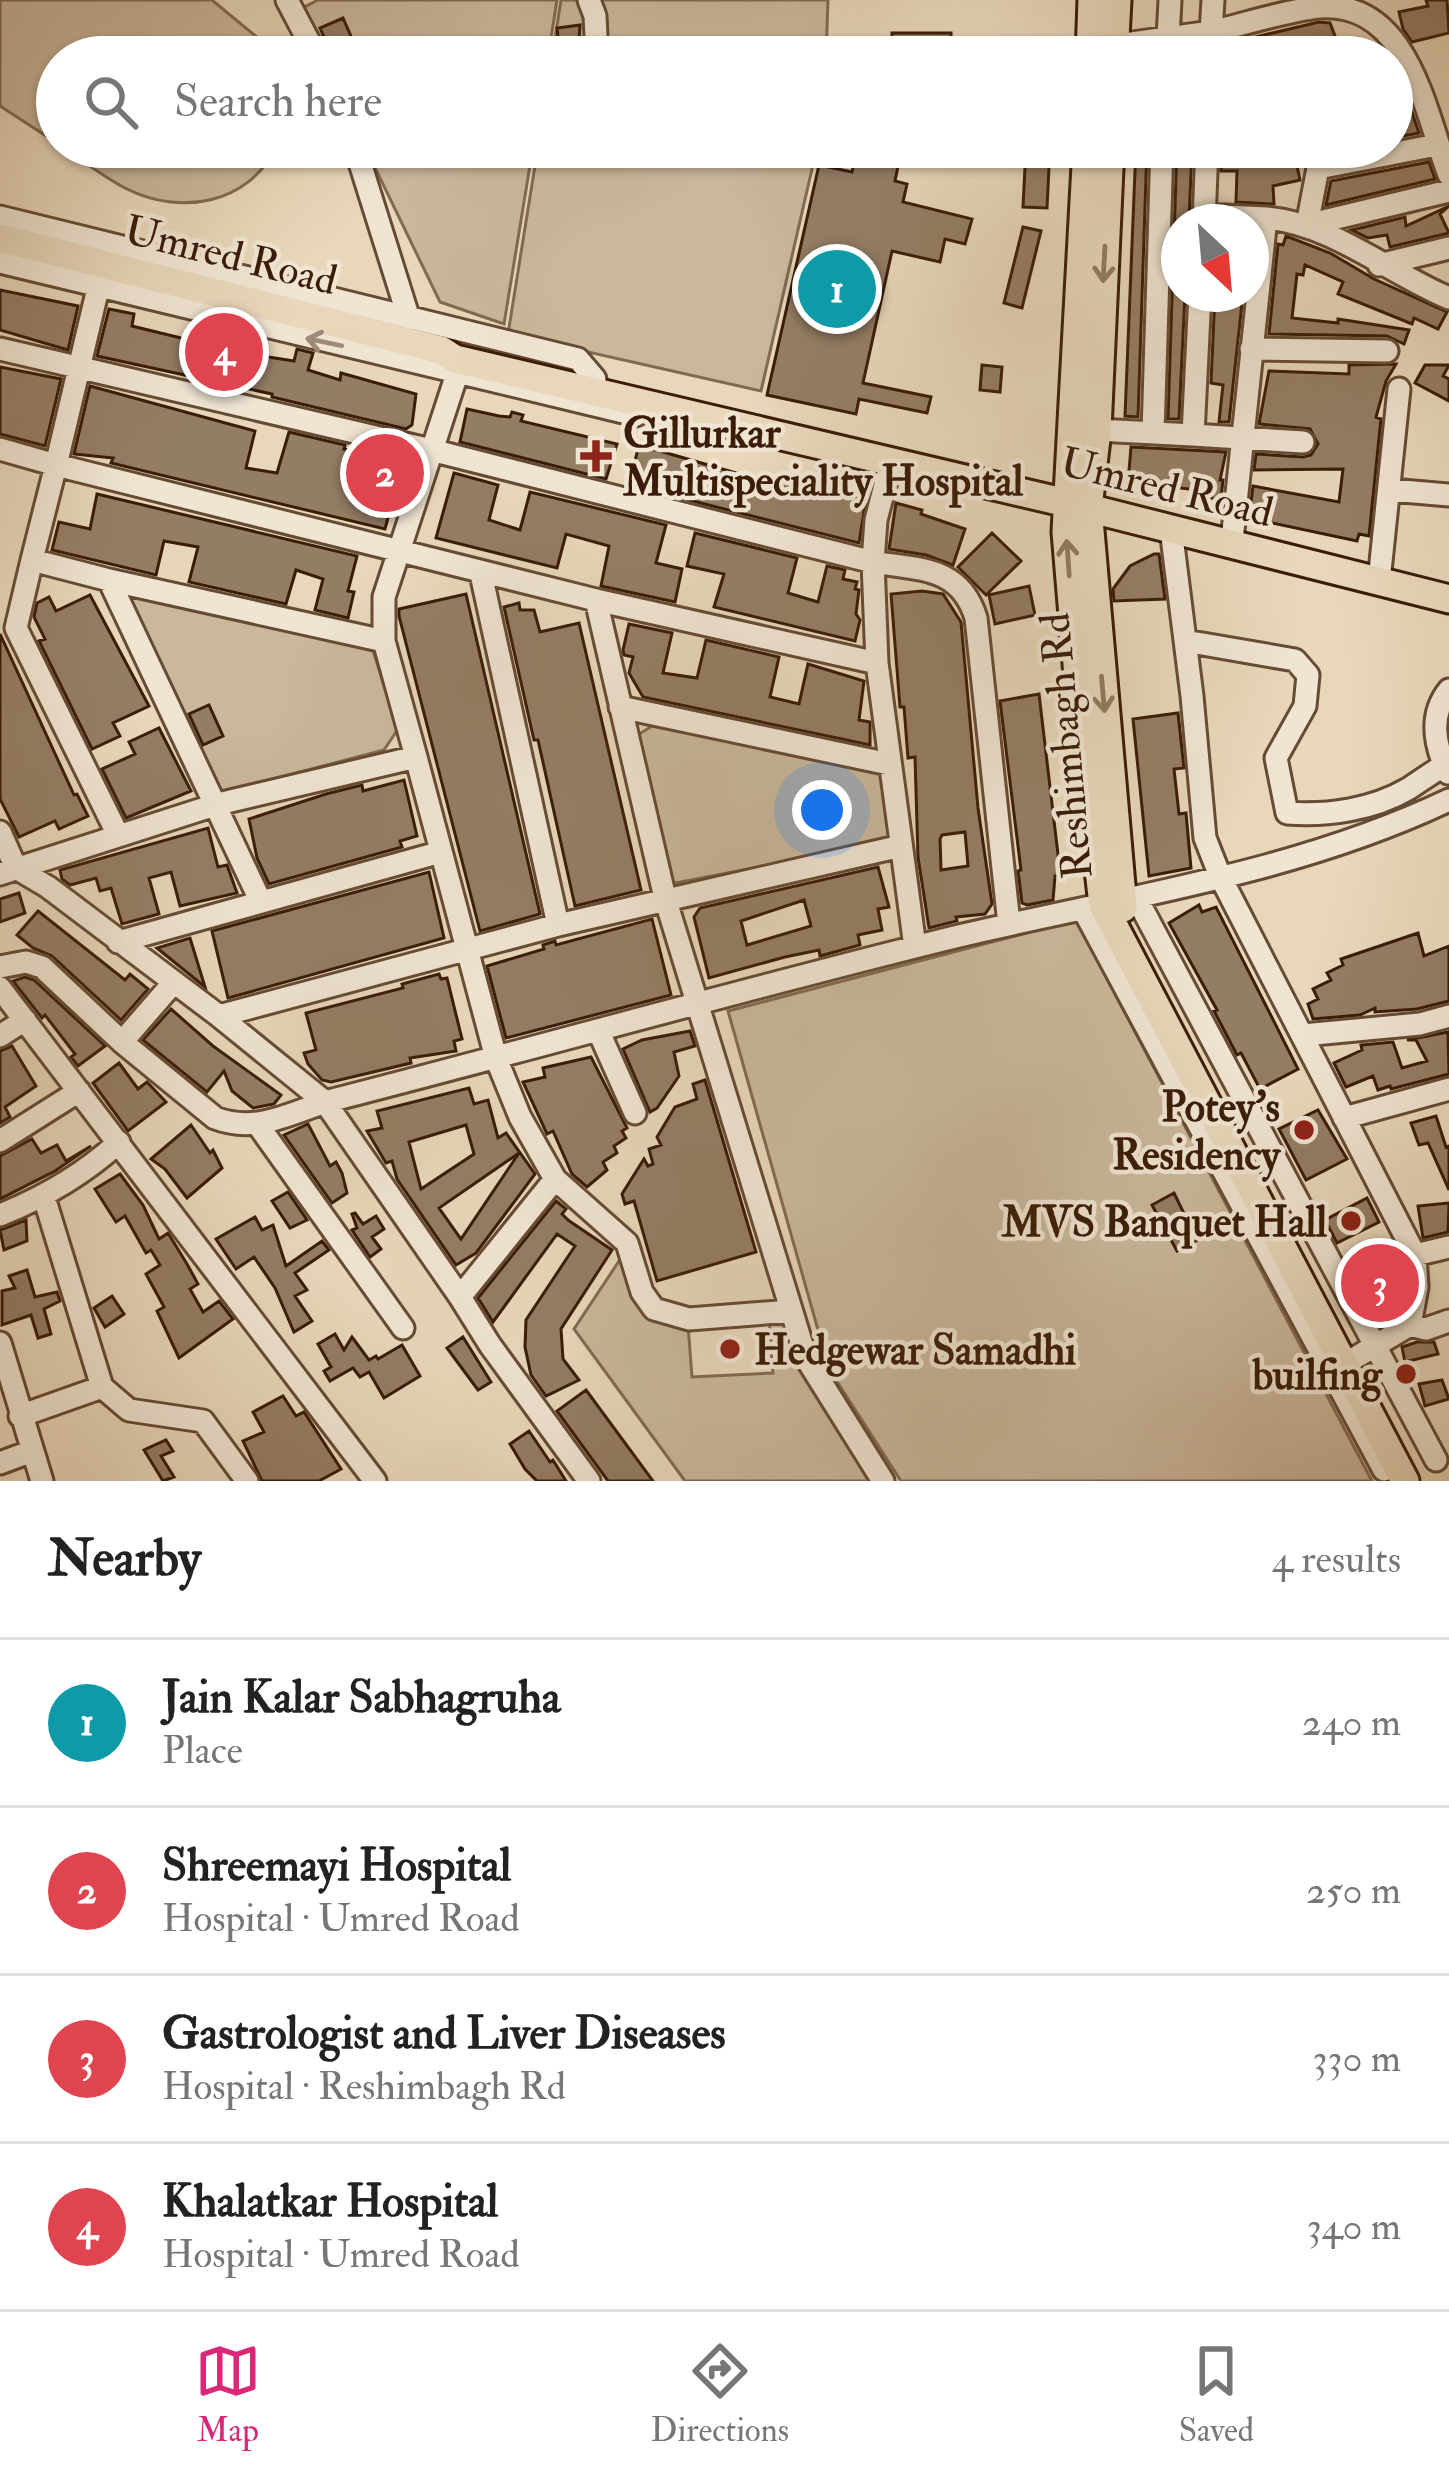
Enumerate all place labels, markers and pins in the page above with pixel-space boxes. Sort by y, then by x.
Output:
pin: 1 [798,244,876,334]
pin: 4 [185,307,263,397]
place label: Gillurkar Multispeciality Hospital [622,408,1023,509]
pin: 2 [346,428,424,518]
marker: Gillurkar Multispeciality Hospital [580,440,612,472]
place label: Potey's Residency [1112,1082,1282,1183]
marker: Potey's Residency [1291,1117,1317,1143]
place label: MVS Banquet Hall [1000,1197,1327,1249]
marker: MVS Banquet Hall [1338,1208,1364,1234]
pin: 3 [1341,1238,1419,1328]
place label: Hedgewar Samadhi [754,1325,1076,1377]
marker: Hedgewar Samadhi [717,1336,743,1362]
place label: builfing [1251,1350,1383,1402]
marker: builfing [1393,1361,1419,1387]

